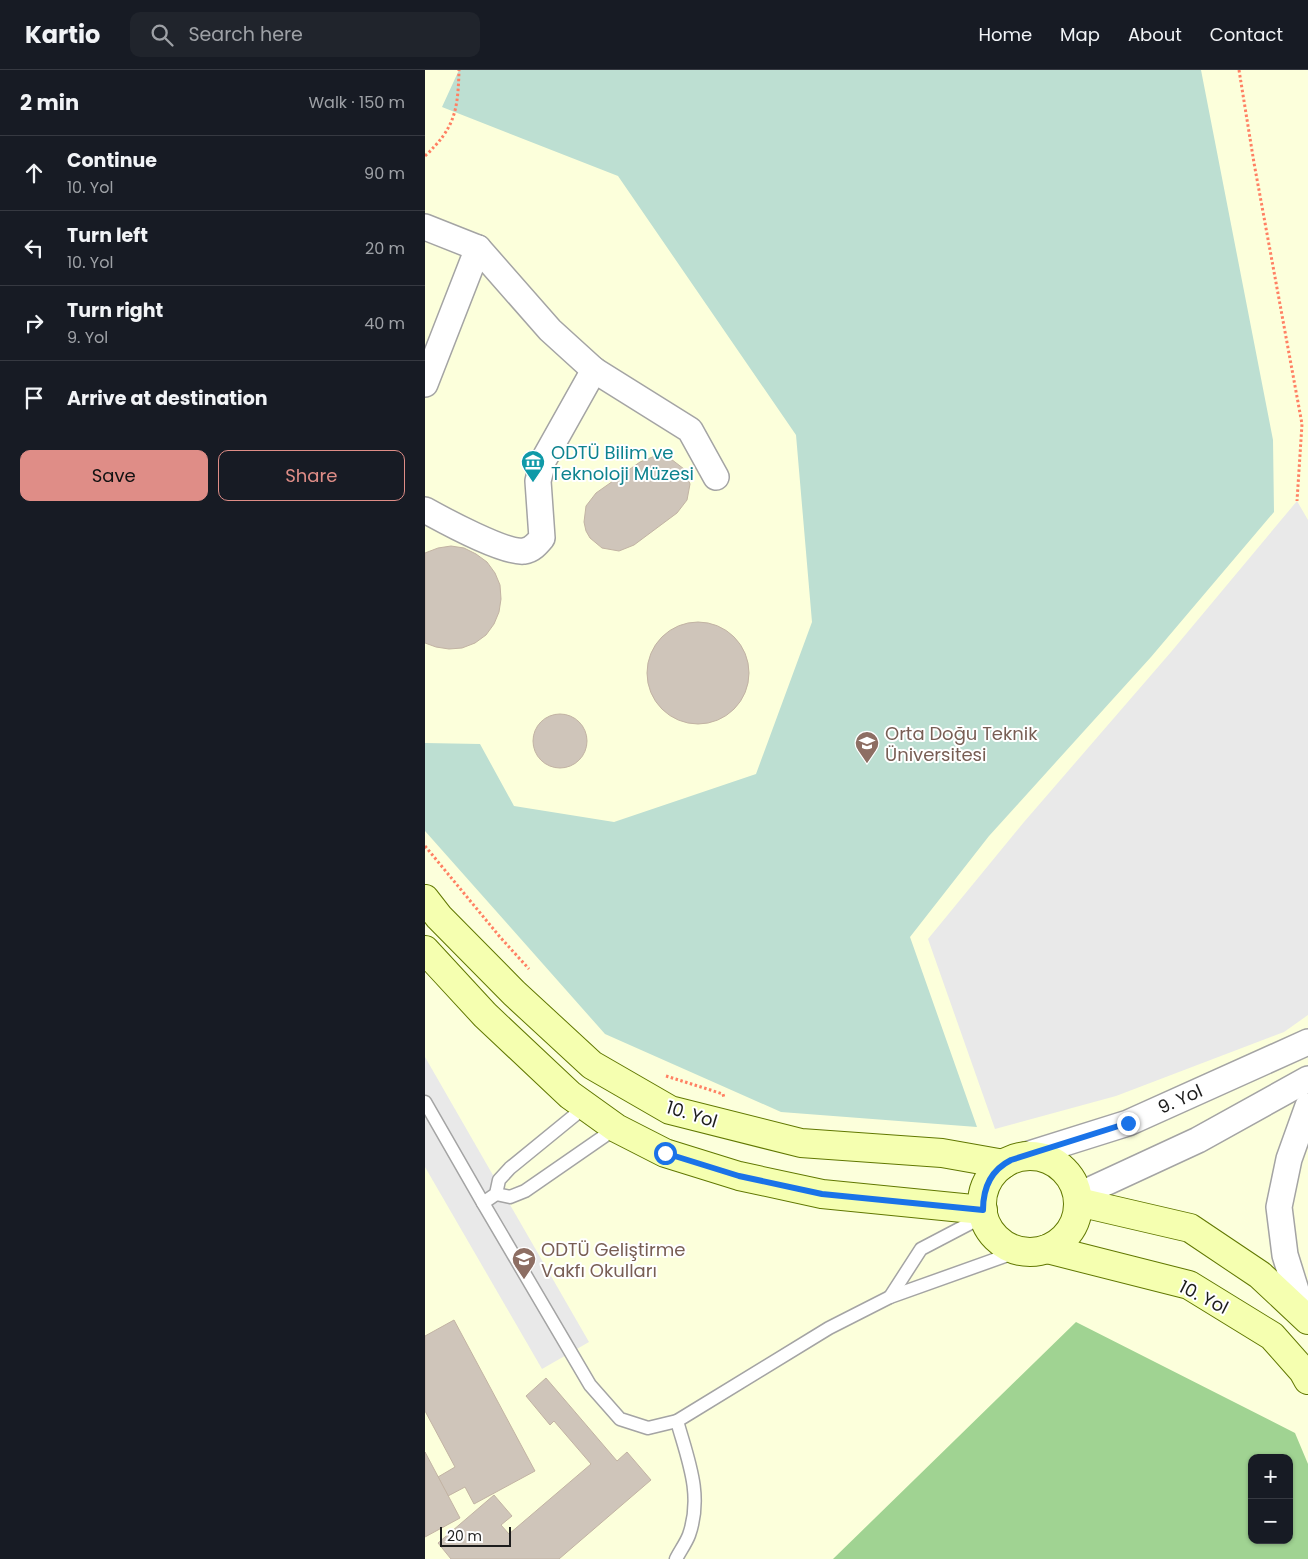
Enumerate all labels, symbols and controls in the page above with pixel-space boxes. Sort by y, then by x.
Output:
search box [130,12,480,57]
text: Kartio [25,18,100,51]
icon: search [148,21,176,49]
text: Search here [188,21,303,48]
text: Home [978,22,1032,47]
text: Map [1060,22,1100,47]
text: About [1128,22,1182,47]
text: Contact [1210,22,1283,47]
text: 2 min [20,88,79,117]
text: Walk · 150 m [308,91,405,114]
text: Continue [67,147,157,174]
icon: ahead [20,159,48,187]
text: 90 m [364,162,405,185]
text: 10. Yol [67,176,113,199]
text: Turn left [67,222,148,249]
icon: left [20,234,48,262]
text: 20 m [365,237,405,260]
text: 10. Yol [67,251,113,274]
text: Turn right [67,297,163,324]
icon: right [20,309,48,337]
text: 40 m [364,312,405,335]
text: 9. Yol [67,326,108,349]
icon: arrive [20,384,48,412]
text: Arrive at destination [67,385,268,412]
place label: ODTÜ Bilim ve Teknoloji Müzesi [551,440,694,486]
museum icon: ODTÜ Bilim ve Teknoloji Müzesi [520,449,546,483]
button: Save [20,450,208,501]
button: Share [218,450,405,501]
place label: Orta Doğu Teknik Üniversitesi [885,721,1038,767]
school or university icon: Orta Doğu Teknik Üniversitesi [854,730,880,764]
street label: 9. Yol [1154,1078,1206,1120]
street label: 10. Yol [663,1094,721,1134]
route end [1117,1112,1140,1135]
route start [654,1142,677,1165]
place label: ODTÜ Geliştirme Vakfı Okulları [541,1237,685,1283]
school or university icon: ODTÜ Geliştirme Vakfı Okulları [511,1246,537,1280]
street label: 10. Yol [1175,1274,1233,1320]
map controls [1248,1454,1293,1544]
button: + [1248,1454,1293,1499]
button: − [1248,1499,1293,1544]
scale bar [440,1524,511,1547]
text: 20 m [447,1526,482,1546]

